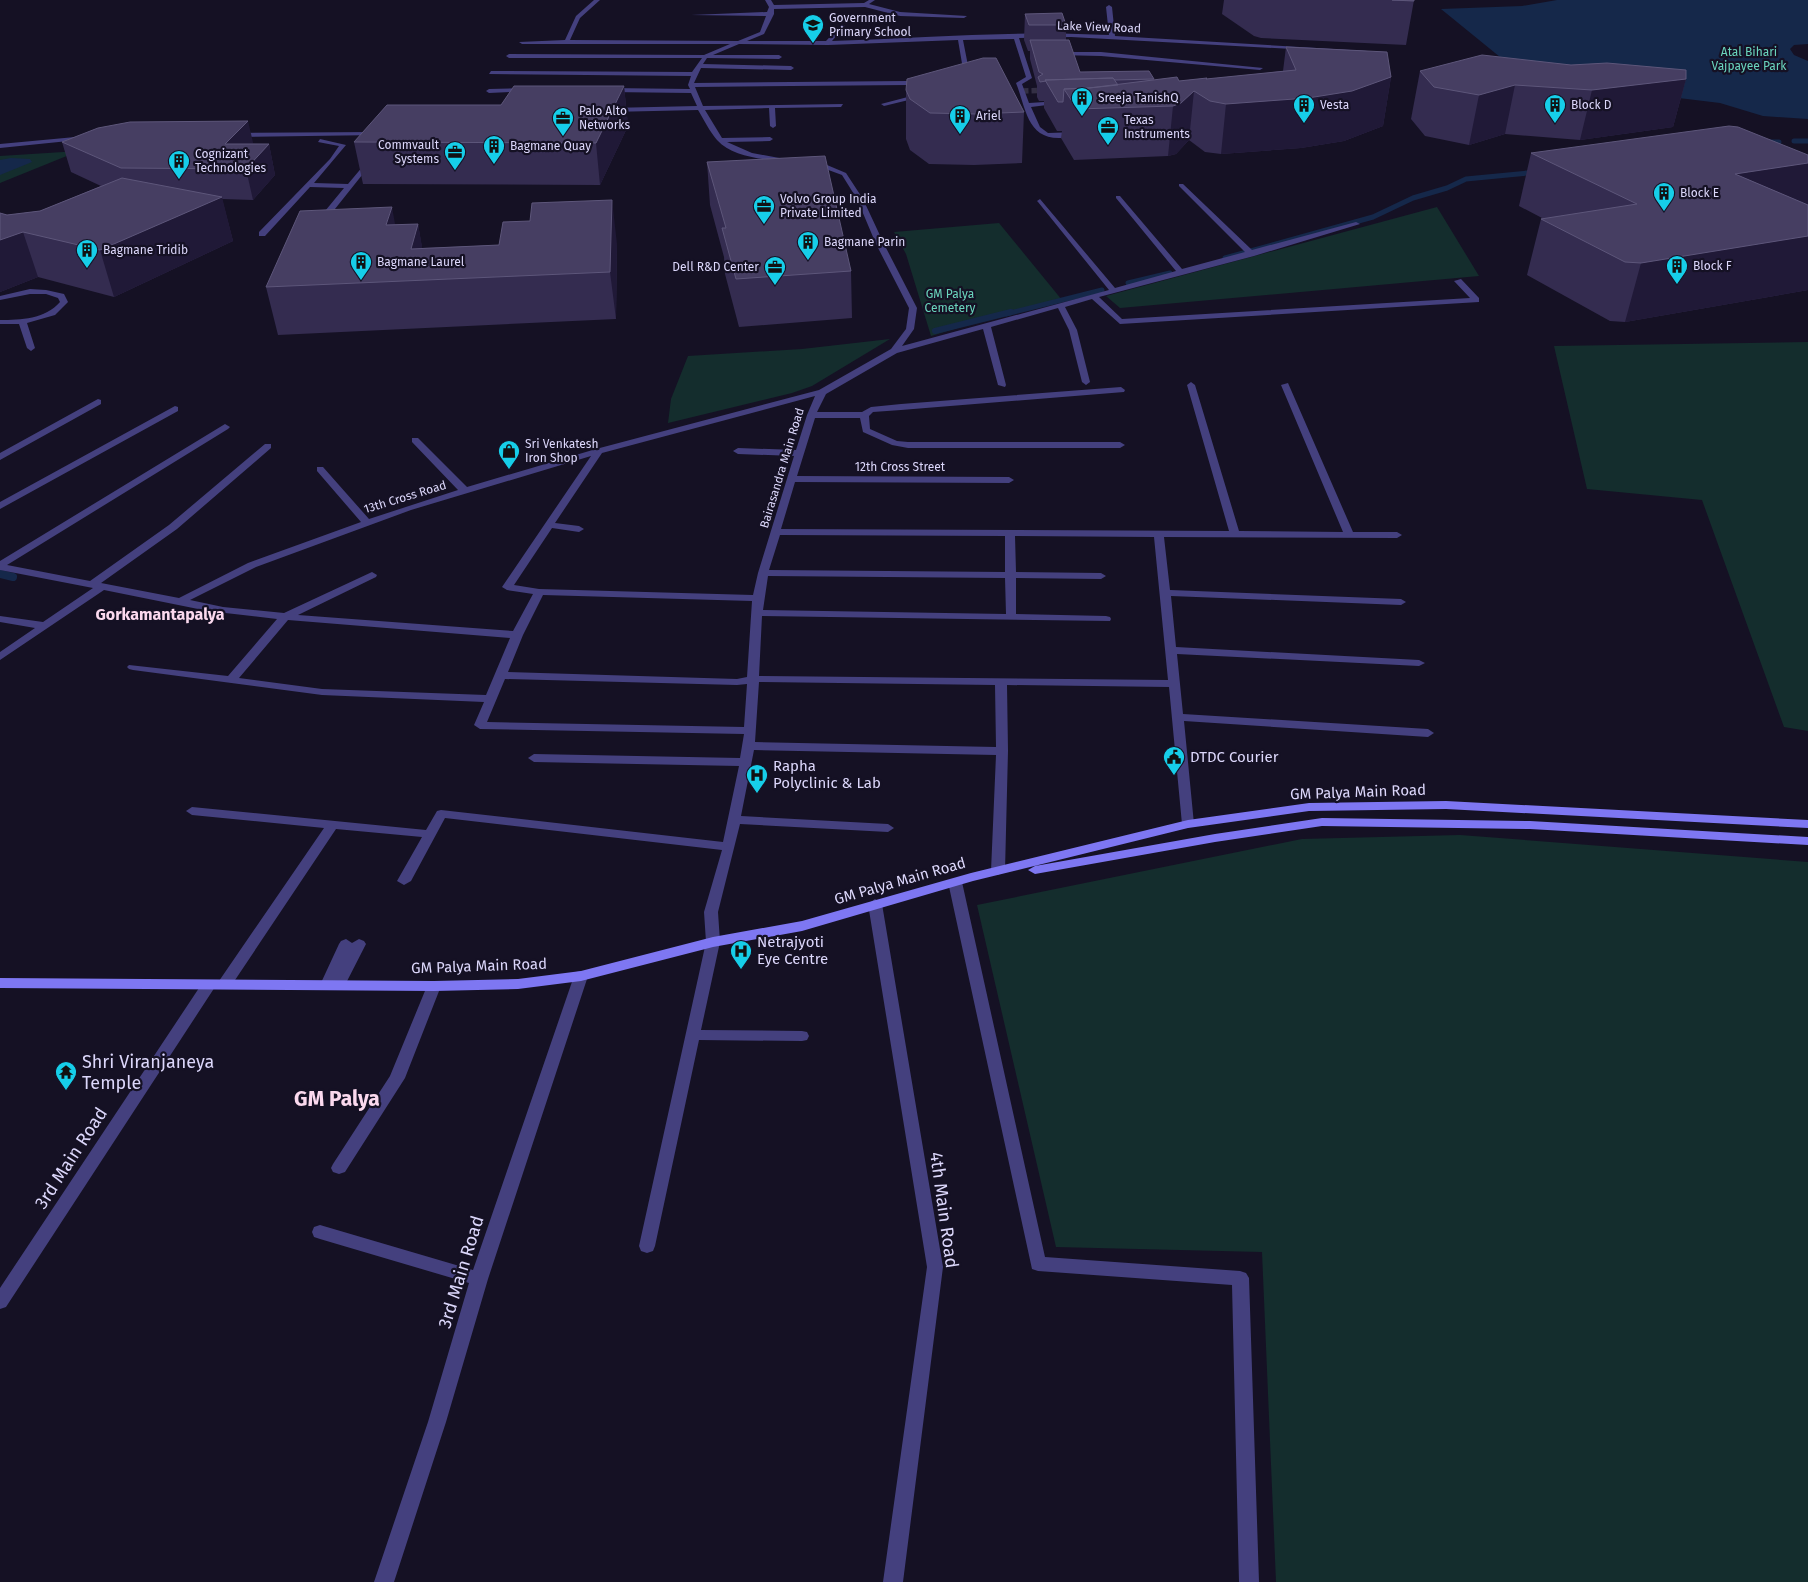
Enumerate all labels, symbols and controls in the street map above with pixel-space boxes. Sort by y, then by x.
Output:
place label: Government Primary School [829,11,912,39]
school or university icon: Government Primary School [801,13,825,44]
street label: Lake View Road [1057,19,1141,35]
park label: Atal Bihari Vajpayee Park [1711,45,1787,73]
building icon: Sreeja TanishQ [1070,86,1094,117]
place label: Sreeja TanishQ [1098,91,1178,105]
building icon: Vesta [1292,93,1316,124]
building icon: Block D [1543,93,1567,124]
place label: Vesta [1320,98,1349,112]
place label: Block D [1571,98,1612,112]
place label: Palo Alto Networks [579,104,630,132]
building icon: Ariel [948,104,972,135]
office icon: Palo Alto Networks [551,106,575,137]
place label: Ariel [976,109,1001,123]
place label: Texas Instruments [1124,113,1190,141]
office icon: Texas Instruments [1096,115,1120,146]
building icon: Bagmane Quay [482,134,506,165]
place label: Commvault Systems [378,138,440,166]
place label: Bagmane Quay [510,139,591,153]
office icon: Commvault Systems [443,140,467,171]
place label: Cognizant Technologies [195,147,267,175]
building icon: Cognizant Technologies [167,149,191,180]
building icon: Block E [1652,181,1676,212]
place label: Block E [1680,186,1719,200]
place label: Volvo Group India Private Limited [780,192,877,220]
office icon: Volvo Group India Private Limited [752,194,776,225]
building icon: Bagmane Parin [796,230,820,261]
place label: Bagmane Parin [824,235,905,249]
building icon: Bagmane Tridib [75,238,99,269]
place label: Bagmane Tridib [103,243,188,257]
building icon: Bagmane Laurel [349,250,373,281]
building icon: Block F [1665,254,1689,285]
place label: Bagmane Laurel [377,255,465,269]
office icon: Dell R&D Center [763,255,787,286]
place label: Block F [1693,259,1732,273]
place label: Dell R&D Center [672,260,759,274]
park label: GM Palya Cemetery [924,287,976,315]
street label: Bairasandra Main Road [757,406,807,530]
place label: Sri Venkatesh Iron Shop [525,437,599,465]
shop icon: Sri Venkatesh Iron Shop [497,439,521,470]
street label: 12th Cross Street [855,460,946,474]
street label: 13th Cross Road [362,478,448,516]
district label: Gorkamantapalya [95,605,225,624]
public building icon: DTDC Courier [1162,745,1186,776]
place label: DTDC Courier [1190,748,1279,766]
place label: Rapha Polyclinic & Lab [773,757,881,792]
hospital icon: Rapha Polyclinic & Lab [745,763,769,794]
street label: GM Palya Main Road [1290,781,1426,803]
street label: GM Palya Main Road [832,854,968,908]
place label: Netrajyoti Eye Centre [757,933,828,968]
hospital icon: Netrajyoti Eye Centre [729,939,753,970]
street label: GM Palya Main Road [411,955,547,977]
place label: Shri Viranjaneya Temple [82,1051,214,1094]
temple icon: Shri Viranjaneya Temple [54,1060,78,1091]
district label: GM Palya [294,1086,380,1112]
street label: 3rd Main Road [30,1103,112,1213]
street label: 4th Main Road [925,1150,963,1270]
street label: 3rd Main Road [433,1213,489,1331]

